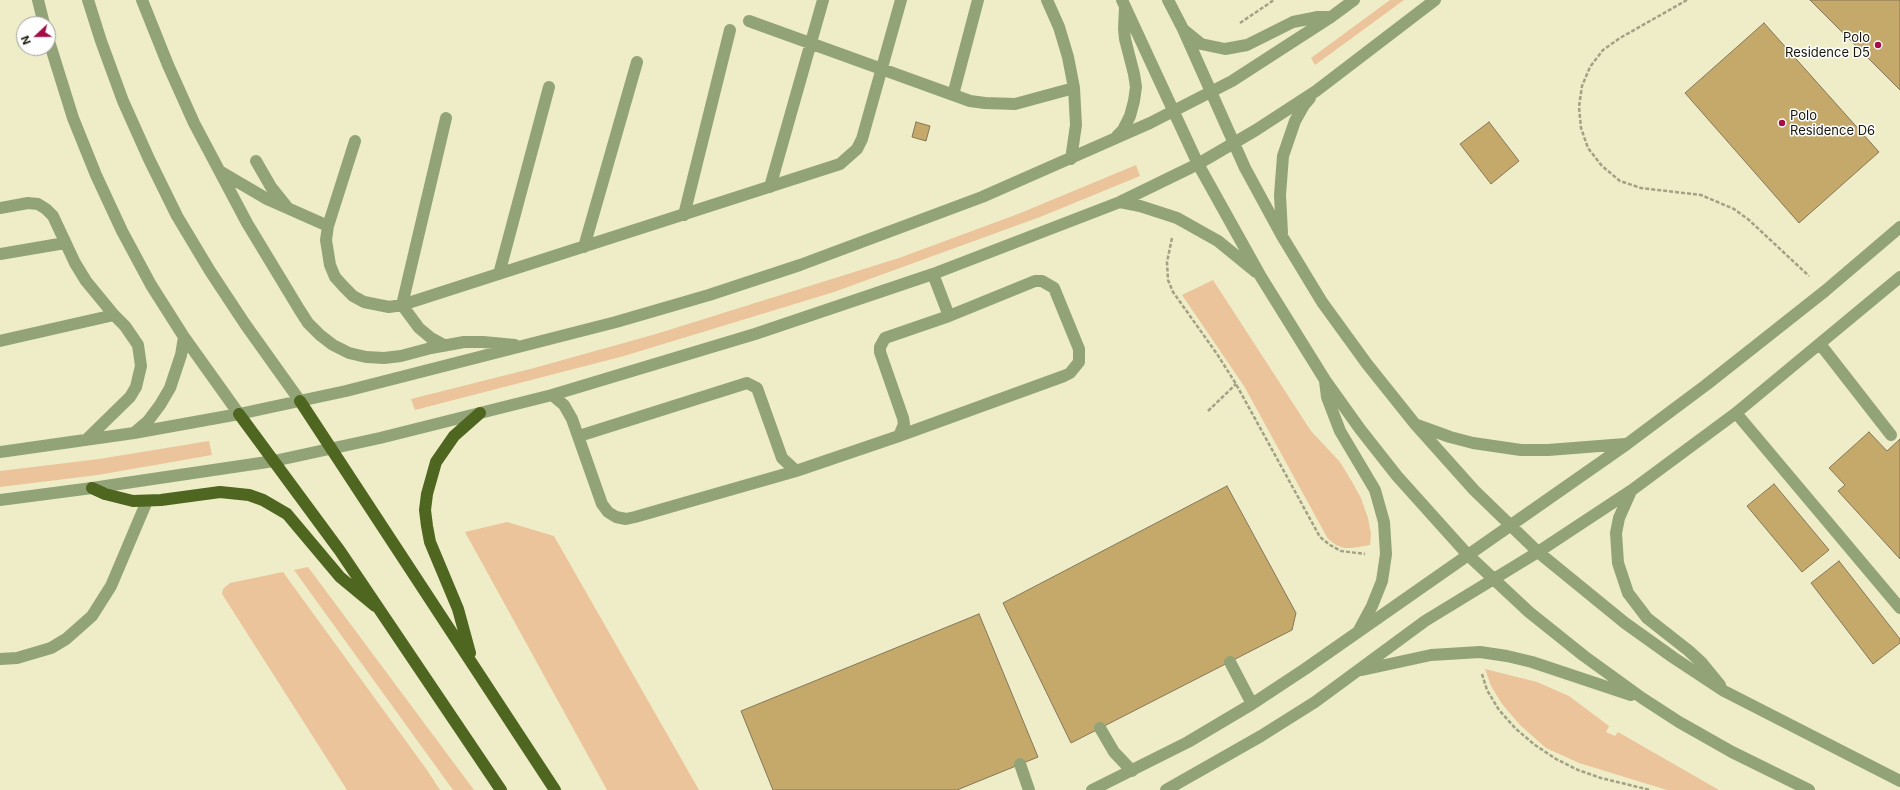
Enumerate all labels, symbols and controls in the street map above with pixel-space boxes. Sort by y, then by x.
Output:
north arrow [16,16,56,56]
place label: Polo Residence D5 [1785,30,1870,61]
text: N [18,34,34,47]
marker: Polo Residence D5 [1873,40,1883,50]
place label: Polo Residence D6 [1790,108,1875,139]
marker: Polo Residence D6 [1777,118,1787,128]

